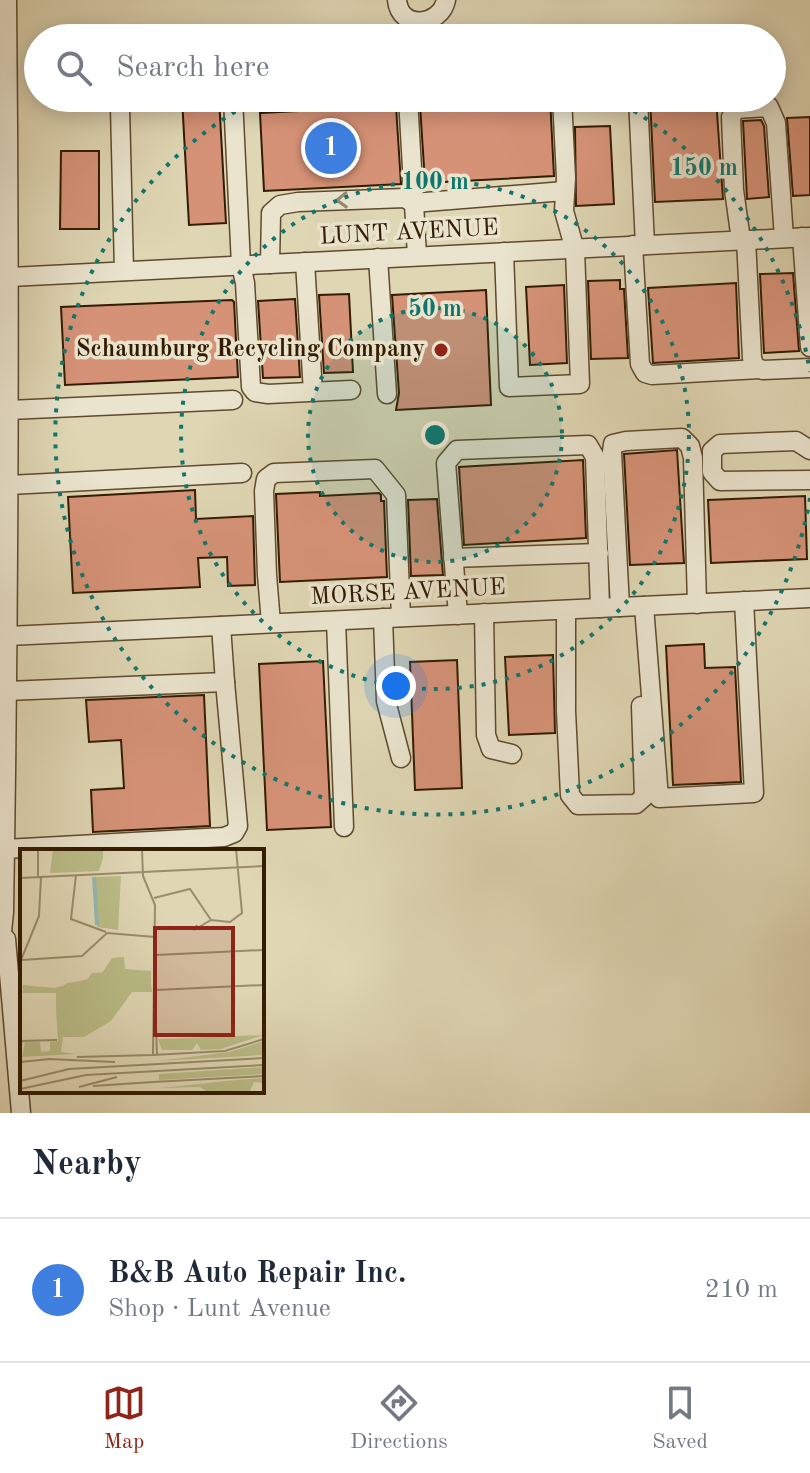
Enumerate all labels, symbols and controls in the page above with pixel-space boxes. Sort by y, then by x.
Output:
search box [24,24,786,112]
icon: search [52,46,96,90]
text: Search here [116,53,270,83]
pin: 1 [305,118,357,178]
text: 150 m [670,156,738,181]
text: 100 m [401,171,469,195]
one-way arrow [335,192,348,209]
street label: LUNT AVENUE [319,216,499,250]
text: 50 m [408,297,462,322]
place label: Schaumburg Recycling Company [76,338,425,362]
marker: Schaumburg Recycling Company [432,341,450,359]
centre of rings [421,421,449,449]
street label: MORSE AVENUE [310,576,506,610]
your location [376,666,416,706]
inset map [20,849,264,1093]
text: Nearby [32,1148,142,1182]
text: B&B Auto Repair Inc. [108,1259,406,1289]
text: 1 [50,1277,66,1303]
text: 210 m [705,1277,778,1303]
text: Shop · Lunt Avenue [108,1296,331,1322]
tab: Map [102,1381,146,1456]
tab: Directions [350,1381,448,1456]
tab: Saved [652,1381,708,1456]

